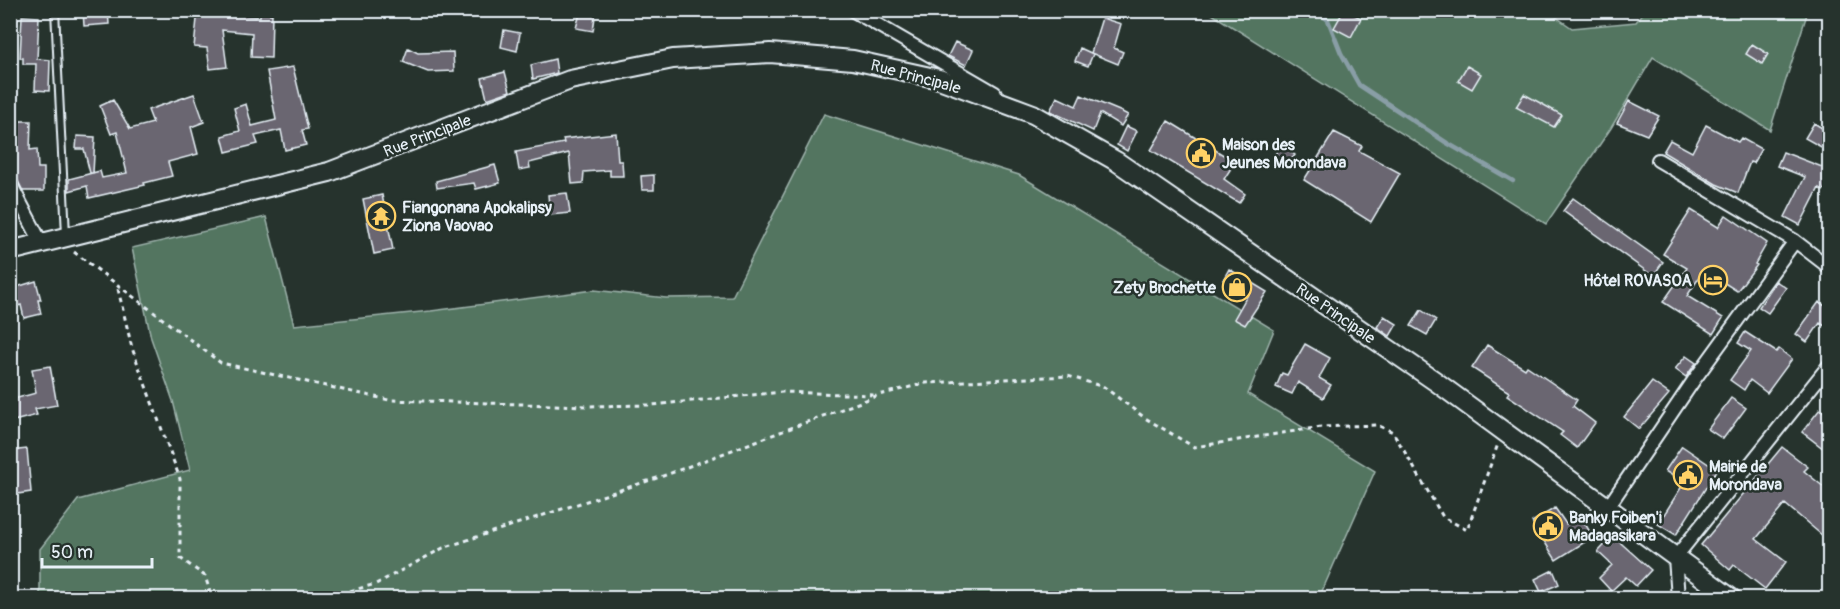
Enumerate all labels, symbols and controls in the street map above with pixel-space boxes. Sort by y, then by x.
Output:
street label: Rue Principale [869,55,963,99]
street label: Rue Principale [381,110,474,162]
place label: Maison des Jeunes Morondava [1222,135,1347,173]
public building icon: Maison des Jeunes Morondava [1185,137,1217,169]
place label: Fiangonana Apokalipsy Ziona Vaovao [402,198,552,236]
temple icon: Fiangonana Apokalipsy Ziona Vaovao [365,200,397,232]
hotel icon: Hôtel ROVASOA [1697,264,1729,296]
shop icon: Zety Brochette [1221,271,1253,303]
place label: Hôtel ROVASOA [1583,271,1693,291]
place label: Zety Brochette [1113,278,1217,298]
street label: Rue Principale [1292,279,1379,349]
place label: Mairie de Morondava [1709,457,1782,495]
public building icon: Mairie de Morondava [1672,459,1704,491]
place label: Banky Foiben'i Madagasikara [1569,508,1662,546]
public building icon: Banky Foiben'i Madagasikara [1532,510,1564,542]
scale bar [42,531,152,569]
text: 50 m [51,541,93,564]

